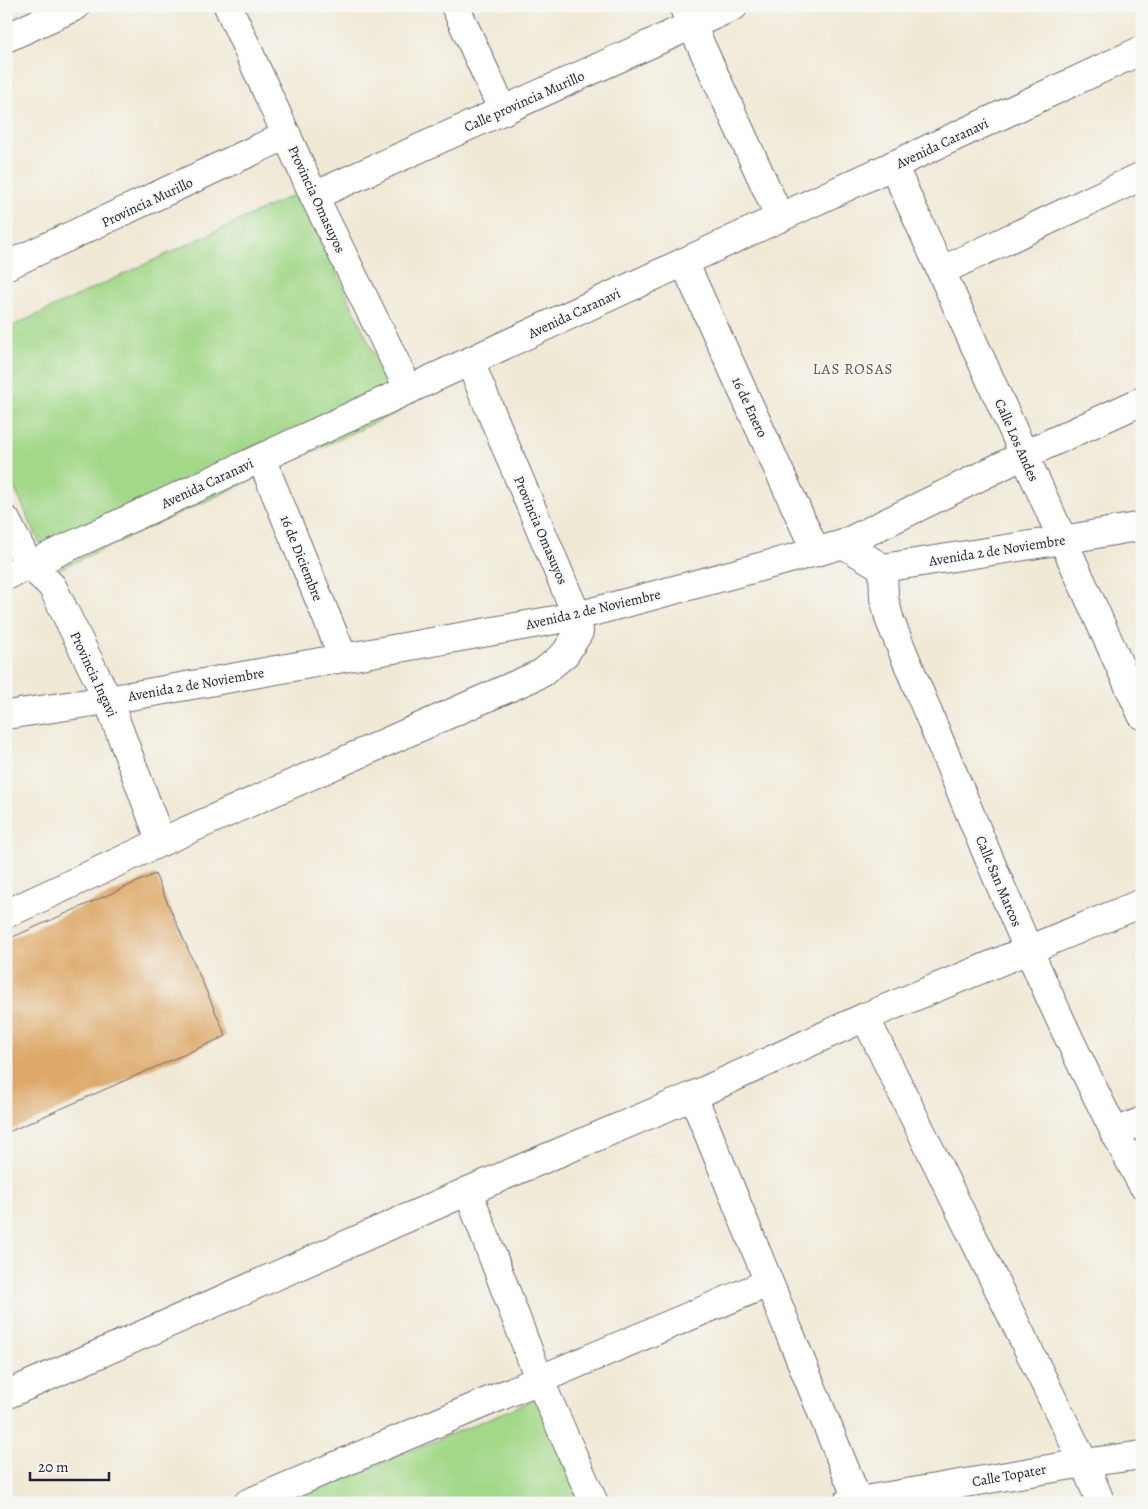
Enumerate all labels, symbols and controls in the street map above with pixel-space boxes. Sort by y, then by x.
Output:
street label: Calle provincia Murillo [461,66,587,137]
street label: Avenida Caranavi [892,114,991,174]
street label: Provincia Omasuyos [283,143,350,256]
street label: Provincia Murillo [98,173,196,232]
street label: Avenida Caranavi [524,284,623,344]
district label: LAS ROSAS [813,359,893,379]
street label: 16 de Enero [727,374,772,441]
street label: Calle Los Andes [990,396,1043,485]
street label: Avenida Caranavi [157,454,256,514]
street label: Provincia Omasuyos [509,473,572,587]
street label: 16 de Diciembre [276,513,327,604]
street label: Avenida 2 de Noviembre [927,530,1067,571]
street label: Avenida 2 de Noviembre [523,585,662,634]
street label: Provincia Ingavi [65,628,122,720]
street label: Avenida 2 de Noviembre [126,663,266,706]
street label: Calle San Marcos [971,833,1026,930]
scale bar [30,1449,109,1481]
text: 20 m [38,1457,69,1477]
street label: Calle Topater [970,1460,1048,1491]

